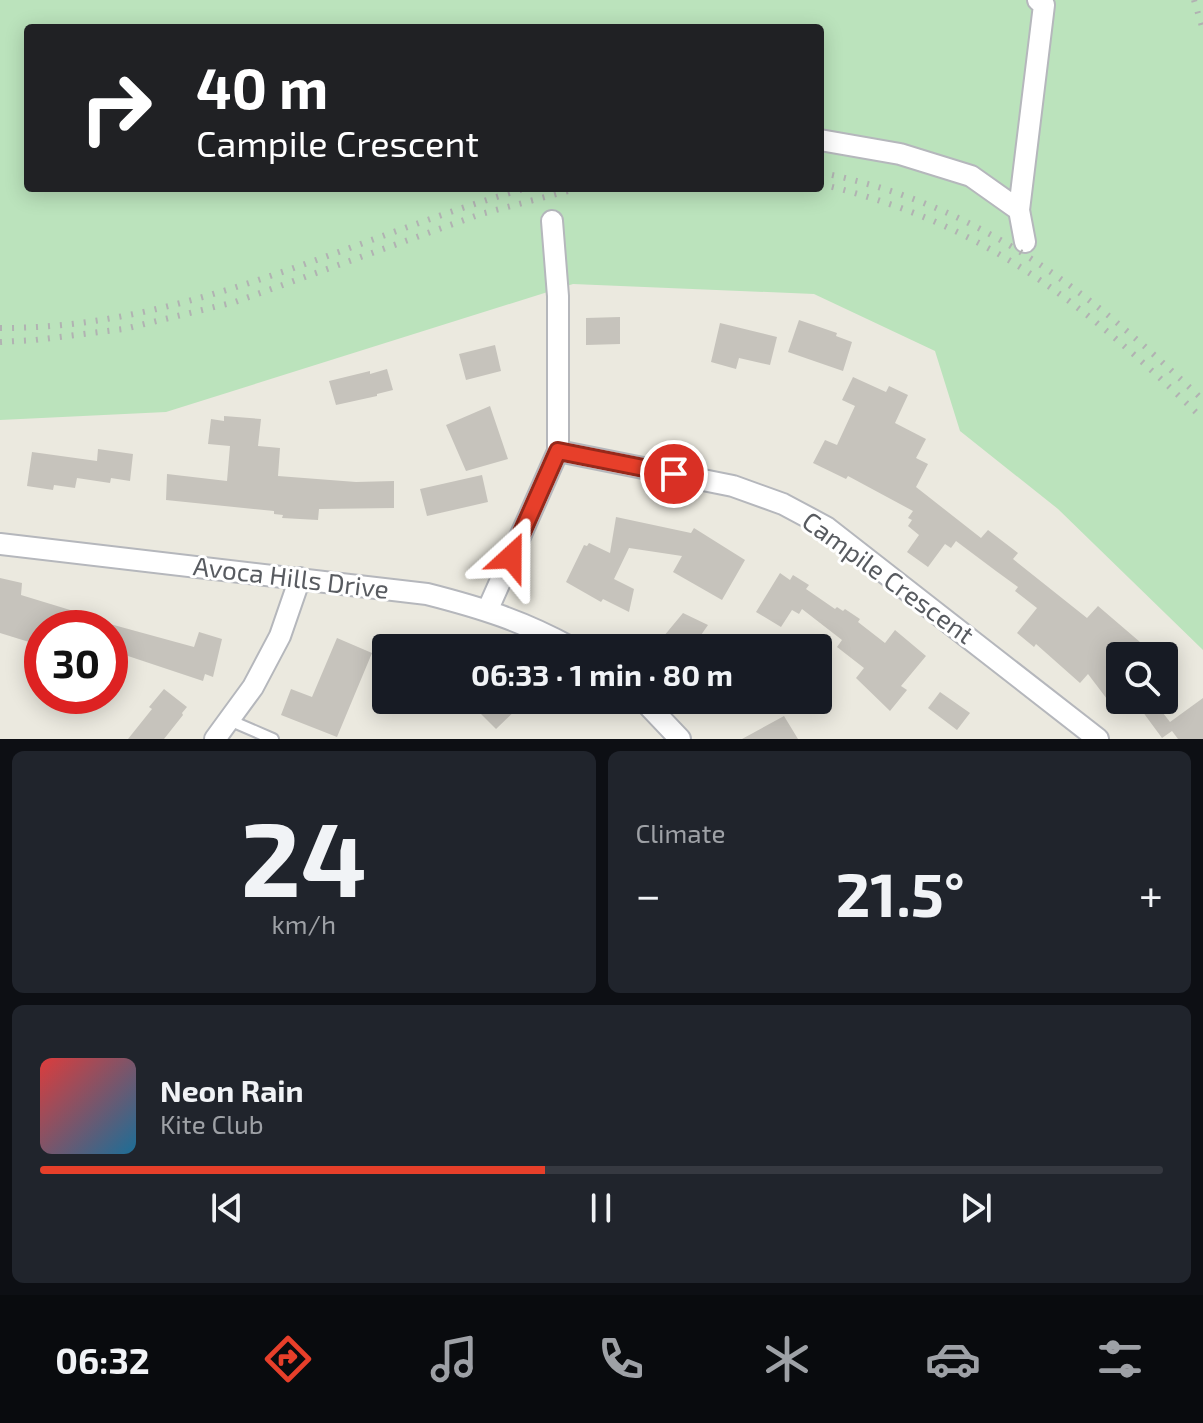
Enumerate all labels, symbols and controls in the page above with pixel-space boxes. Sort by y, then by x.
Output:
text: 40 m [196,53,328,120]
icon: right [64,56,168,160]
text: Campile Crescent [196,121,479,164]
pin [640,440,708,508]
icon: arrive [652,452,696,496]
street label: Campile Crescent [797,504,981,649]
position arrow [469,515,553,599]
street label: Avoca Hills Drive [192,549,391,604]
speed limit sign: 30 [24,610,128,714]
map controls [1106,642,1178,714]
button: search [1106,642,1178,714]
text: 06:33 · 1 min · 80 m [471,656,733,692]
text: 24 [240,793,367,918]
text: Climate [636,817,725,848]
text: 21.5° [835,857,965,929]
text: − [636,867,661,920]
text: + [1139,867,1163,920]
text: km/h [271,908,336,939]
text: Neon Rain [160,1072,304,1108]
text: Kite Club [160,1108,264,1139]
icon: previous [205,1186,249,1230]
icon: pause [579,1186,623,1230]
icon: next [954,1186,998,1230]
icon: directions [260,1331,316,1387]
icon: music [426,1331,482,1387]
icon: phone [593,1331,649,1387]
icon: climate [759,1331,815,1387]
icon: car [925,1331,981,1387]
icon: filters [1092,1331,1148,1387]
text: 06:32 [55,1338,150,1381]

